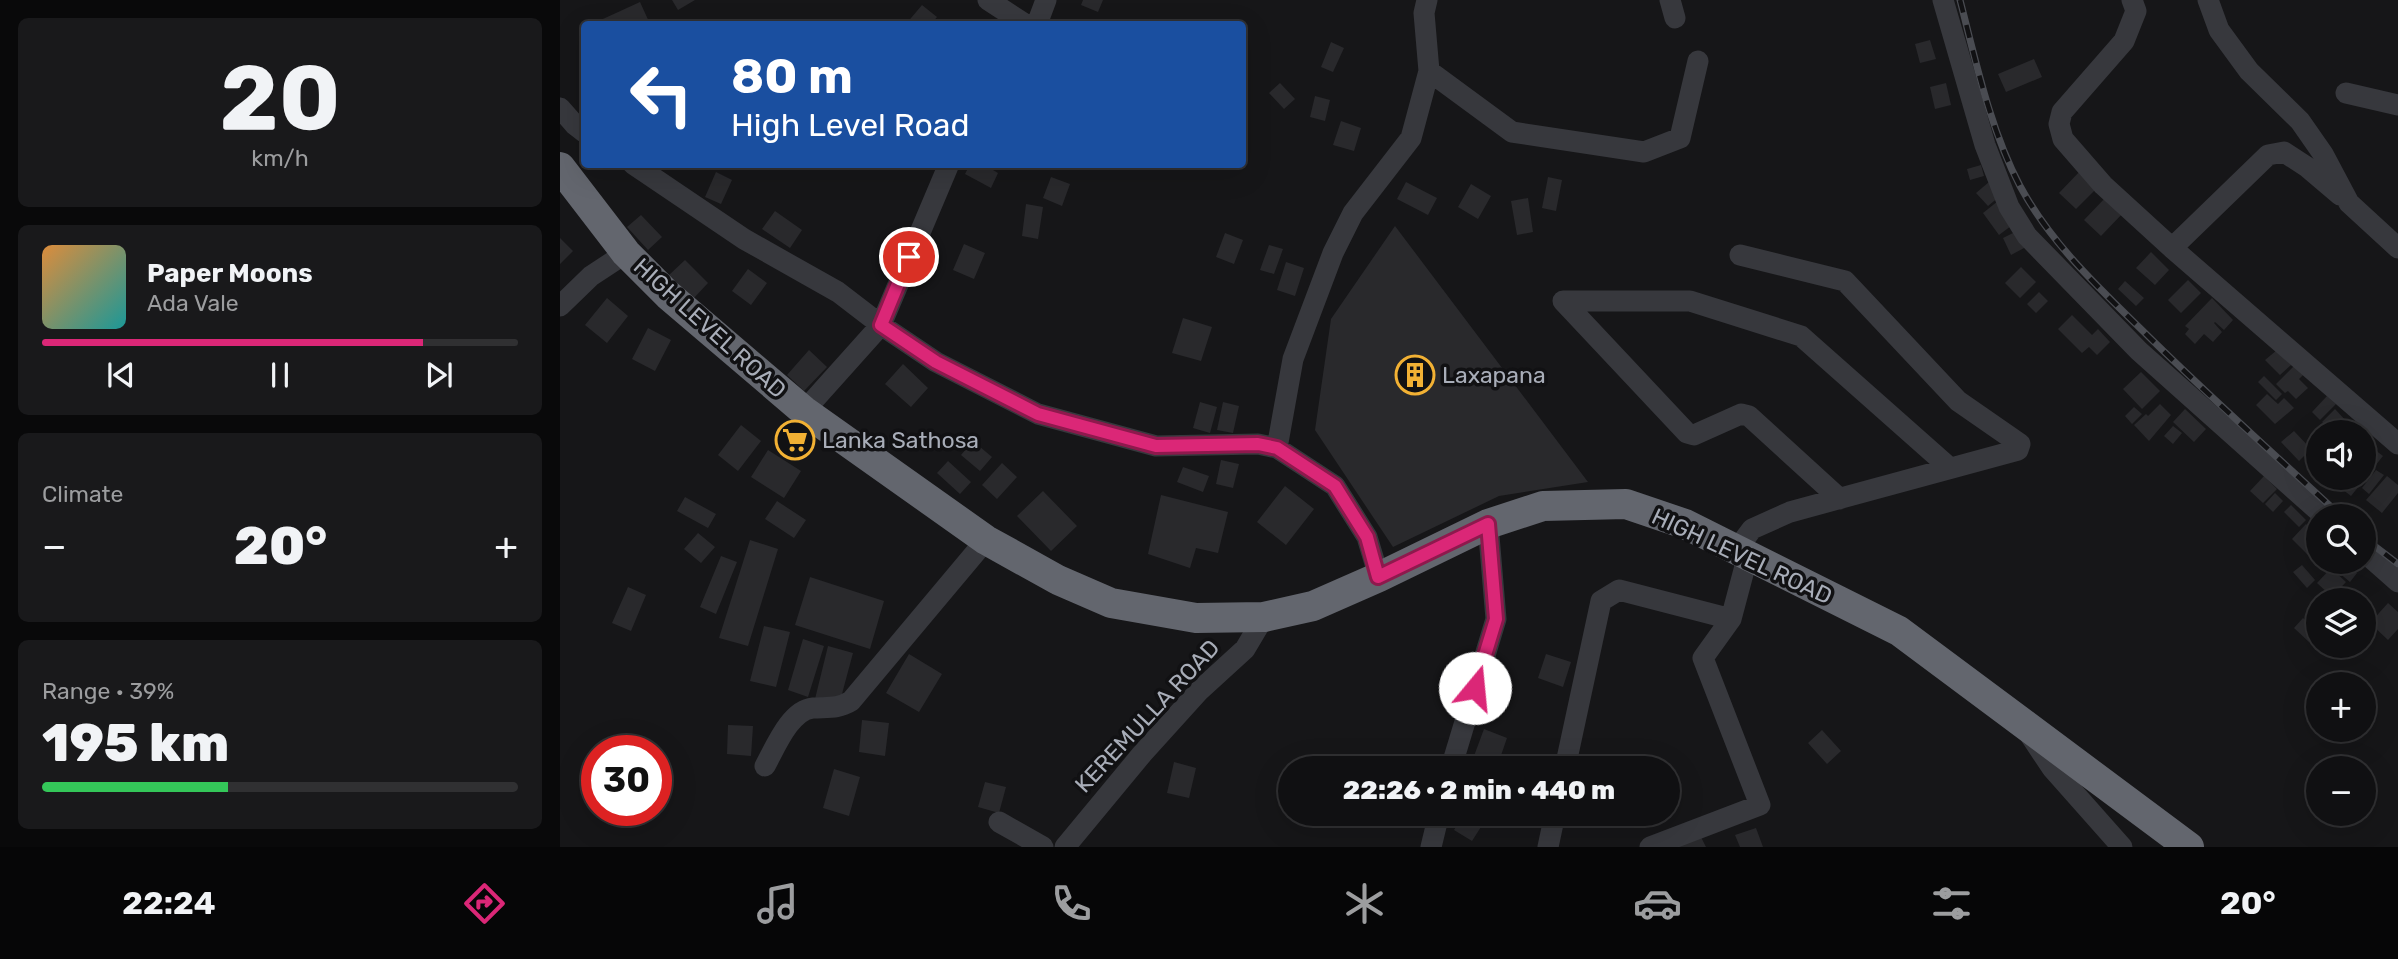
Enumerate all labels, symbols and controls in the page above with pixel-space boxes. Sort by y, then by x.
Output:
text: 20 [219,44,341,152]
text: 80 m [731,47,853,105]
icon: left [616,49,707,140]
text: High Level Road [731,106,970,144]
text: km/h [251,144,309,172]
pin [879,227,939,287]
icon: arrive [890,238,928,276]
street label: HIGH LEVEL ROAD [628,252,792,404]
text: Paper Moons [147,258,313,289]
text: Ada Vale [147,289,239,317]
building icon: Laxapana [1394,354,1436,396]
icon: previous [102,356,140,394]
icon: pause [261,356,299,394]
icon: next [420,356,458,394]
place label: Laxapana [1442,361,1546,389]
supermarket icon: Lanka Sathosa [774,419,816,461]
map controls [2306,420,2376,826]
button: sound [2306,420,2376,490]
place label: Lanka Sathosa [822,426,979,454]
text: Climate [42,480,123,508]
street label: HIGH LEVEL ROAD [1647,502,1837,610]
button: search [2306,504,2376,574]
text: 20° [234,515,327,577]
text: − [42,523,67,569]
text: + [494,523,518,569]
button: layers [2306,588,2376,658]
street label: KEREMULLA ROAD [1069,634,1225,798]
position arrow [1438,651,1512,725]
button: + [2306,672,2376,742]
text: Range · 39% [42,677,174,705]
text: 195 km [42,712,229,774]
speed limit sign: 30 [581,735,672,826]
button: − [2306,756,2376,826]
text: 22:26 · 2 min · 440 m [1343,775,1615,806]
icon: directions [460,879,509,928]
icon: music [753,879,802,928]
icon: phone [1047,879,1096,928]
icon: climate [1340,879,1389,928]
icon: car [1633,879,1682,928]
icon: filters [1927,879,1976,928]
text: 22:24 [122,884,216,922]
text: 20° [2220,884,2276,922]

